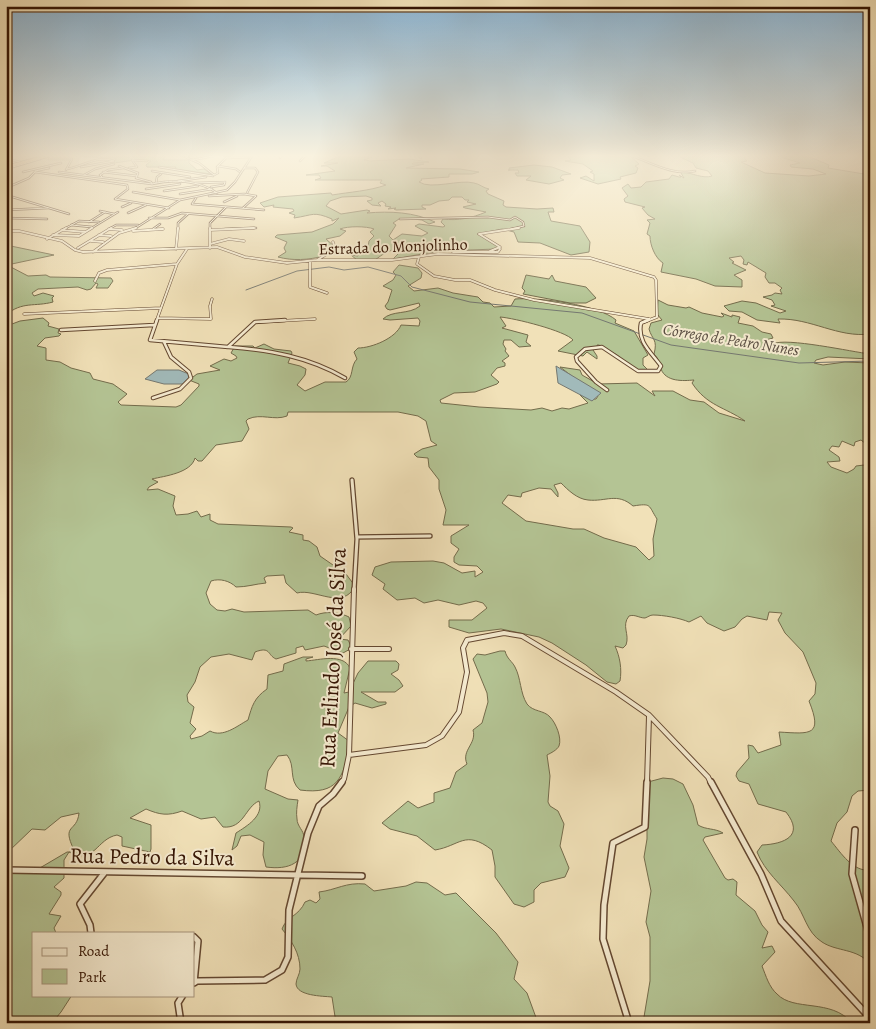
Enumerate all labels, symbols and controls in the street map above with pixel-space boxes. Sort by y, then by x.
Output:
street label: Estrada do Monjolinho [318,233,468,261]
water label: Córrego de Pedro Nunes [661,318,801,362]
street label: Rua Erlindo José da Silva [312,546,354,769]
street label: Rua Pedro da Silva [69,841,235,873]
legend [32,932,195,996]
text: Road [78,941,110,961]
text: Park [78,967,107,987]

